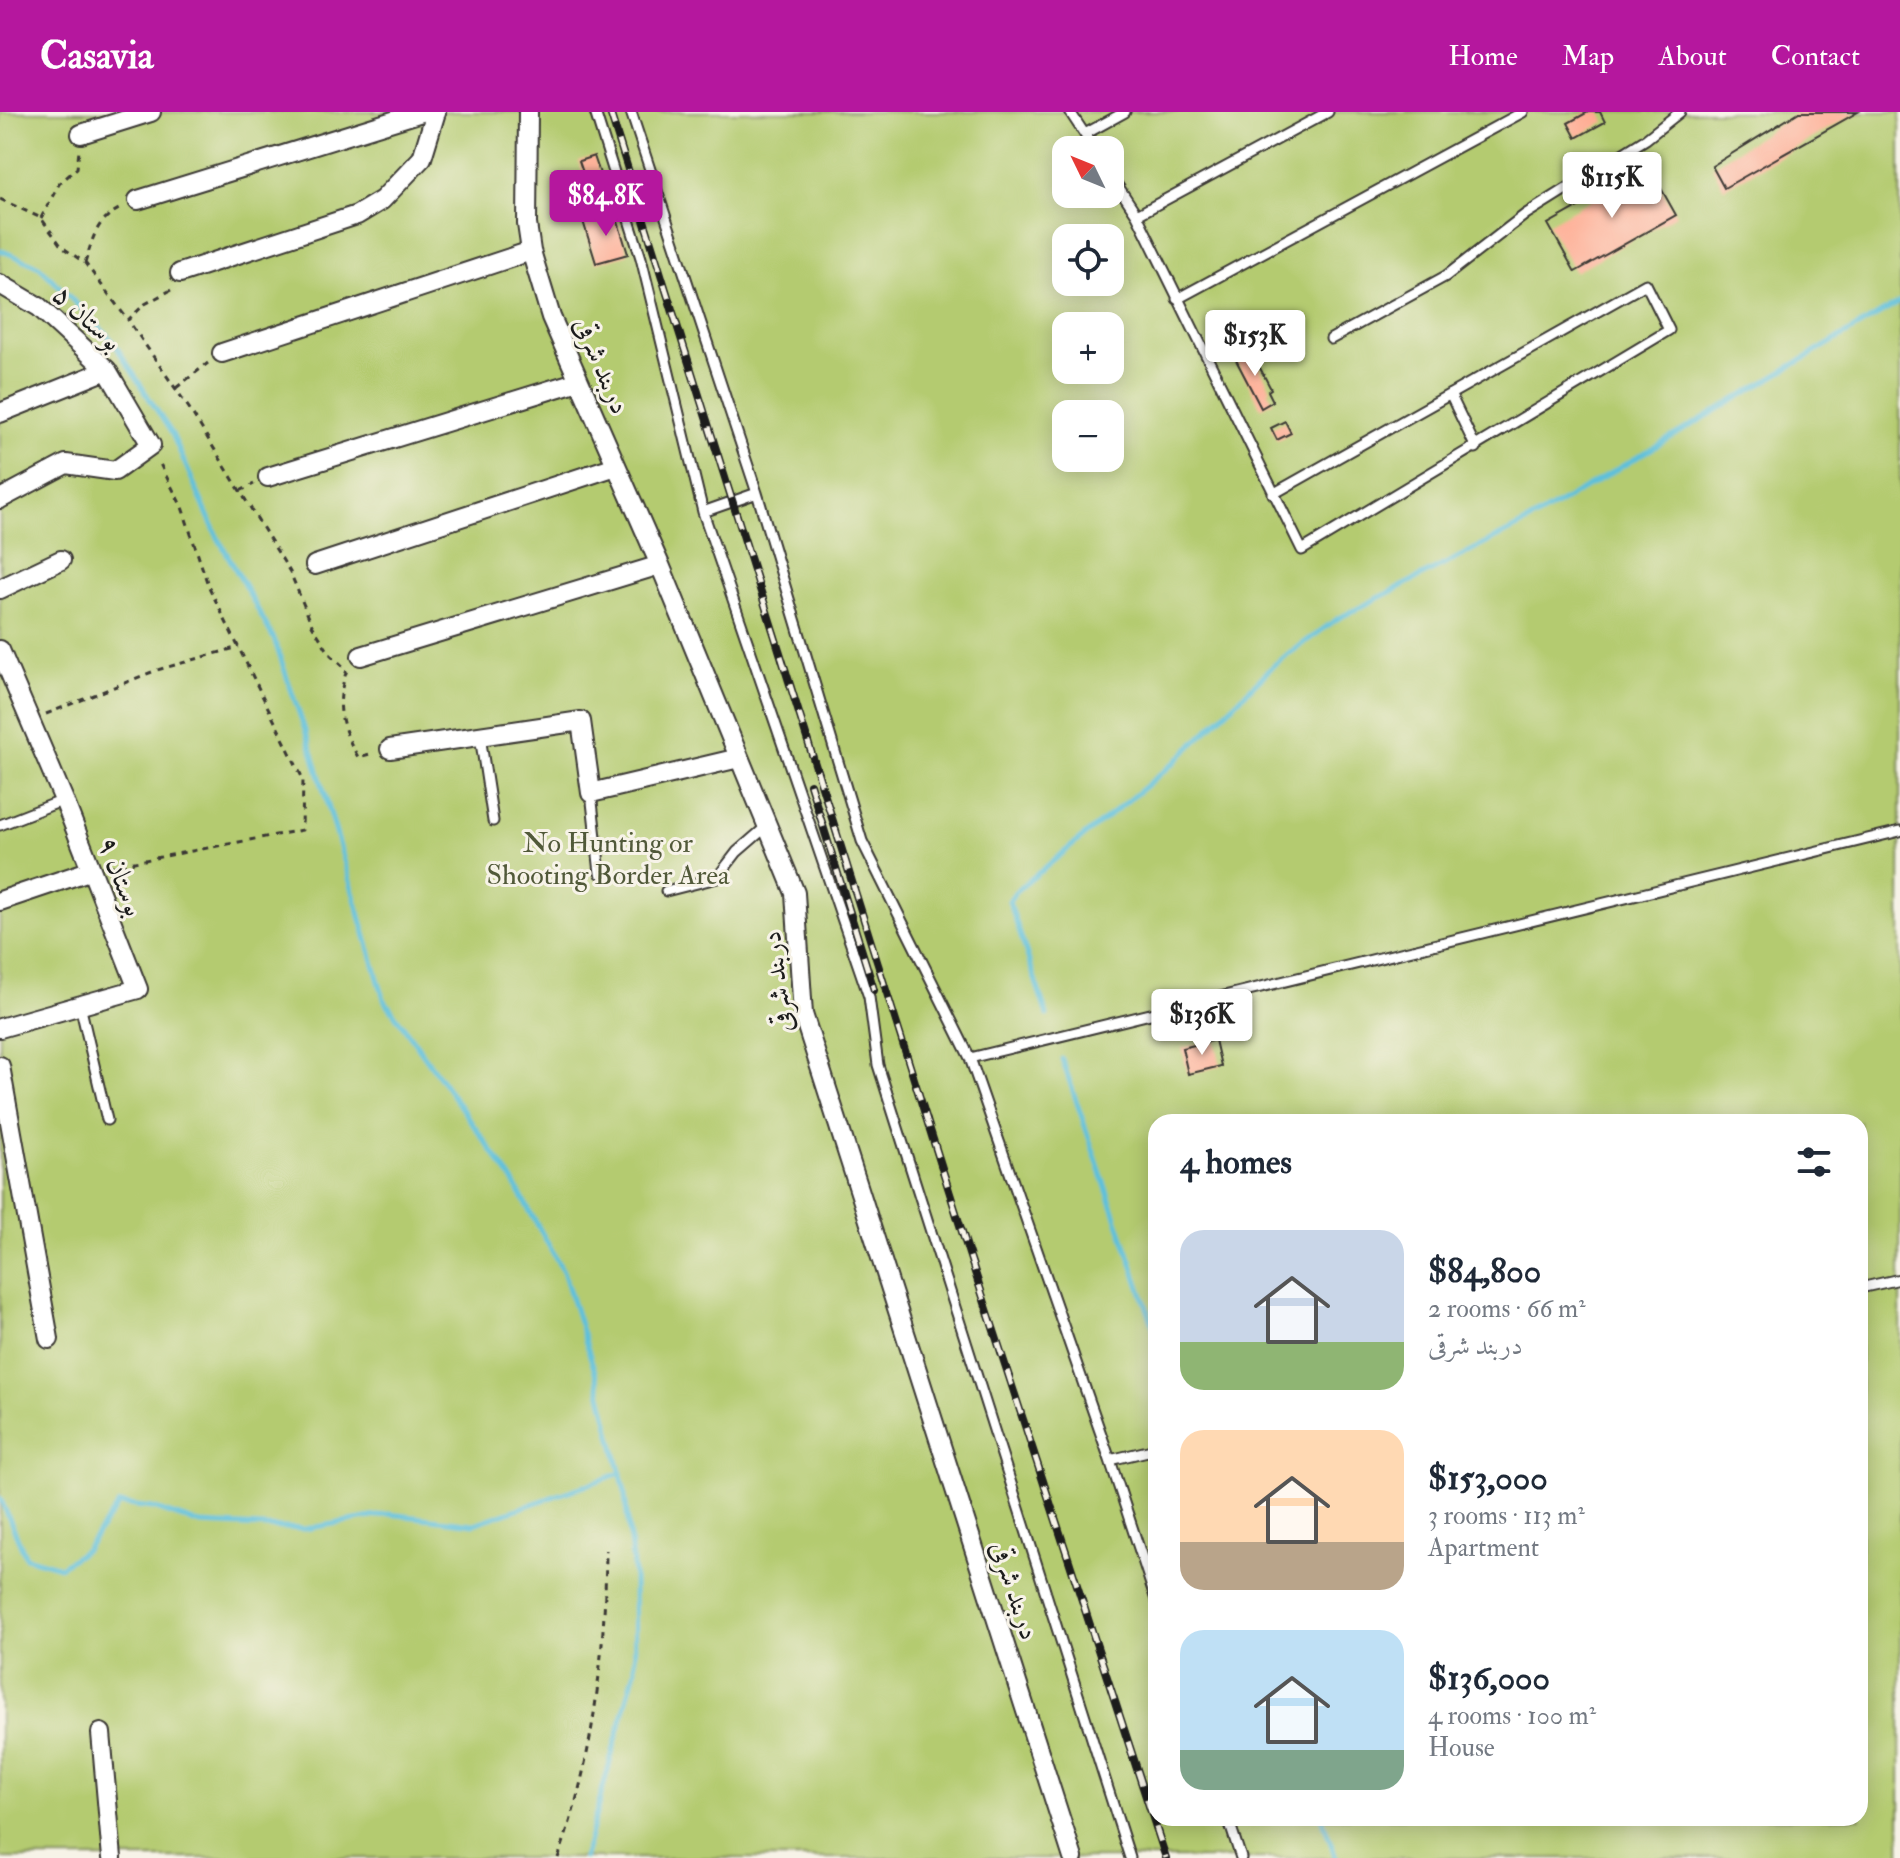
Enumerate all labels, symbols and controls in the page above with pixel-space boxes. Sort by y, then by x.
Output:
text: Casavia [40,32,153,80]
text: Home [1448,39,1518,74]
text: Map [1562,39,1614,74]
text: About [1658,39,1727,74]
text: Contact [1771,39,1860,74]
north arrow [1052,136,1124,208]
map controls [1052,136,1124,472]
pin: $115K [1556,152,1668,220]
text: $115K [1581,162,1643,194]
pin: $84.8K [541,170,671,238]
text: $84.8K [568,180,644,212]
button: locate [1052,224,1124,296]
street label: بوستان ۵ [45,277,129,359]
pin: $153K [1199,310,1311,378]
street label: دربند شرقی [566,312,638,419]
button: + [1052,312,1124,384]
text: $153K [1223,320,1287,352]
button: − [1052,400,1124,472]
park label: No Hunting or Shooting Border Area [486,826,730,893]
street label: بوستان ۹ [89,832,152,921]
street label: دربند شرقی [754,929,801,1035]
pin: $136K [1146,989,1258,1057]
text: $136K [1169,999,1235,1031]
icon: filters [1792,1140,1836,1184]
text: 4 homes [1180,1141,1292,1184]
text: $84,800 [1428,1250,1541,1293]
icon: home [1244,1262,1340,1358]
text: 2 rooms · 66 m² [1428,1293,1586,1325]
text: دربند شرقی [1428,1330,1523,1362]
text: $153,000 [1428,1457,1548,1500]
icon: home [1244,1462,1340,1558]
text: 3 rooms · 113 m² [1428,1500,1585,1532]
text: Apartment [1428,1532,1539,1564]
street label: دربند شرقی [982,1537,1047,1644]
text: $136,000 [1428,1657,1550,1700]
icon: home [1244,1662,1340,1758]
text: 4 rooms · 100 m² [1428,1700,1596,1732]
text: House [1428,1732,1495,1764]

